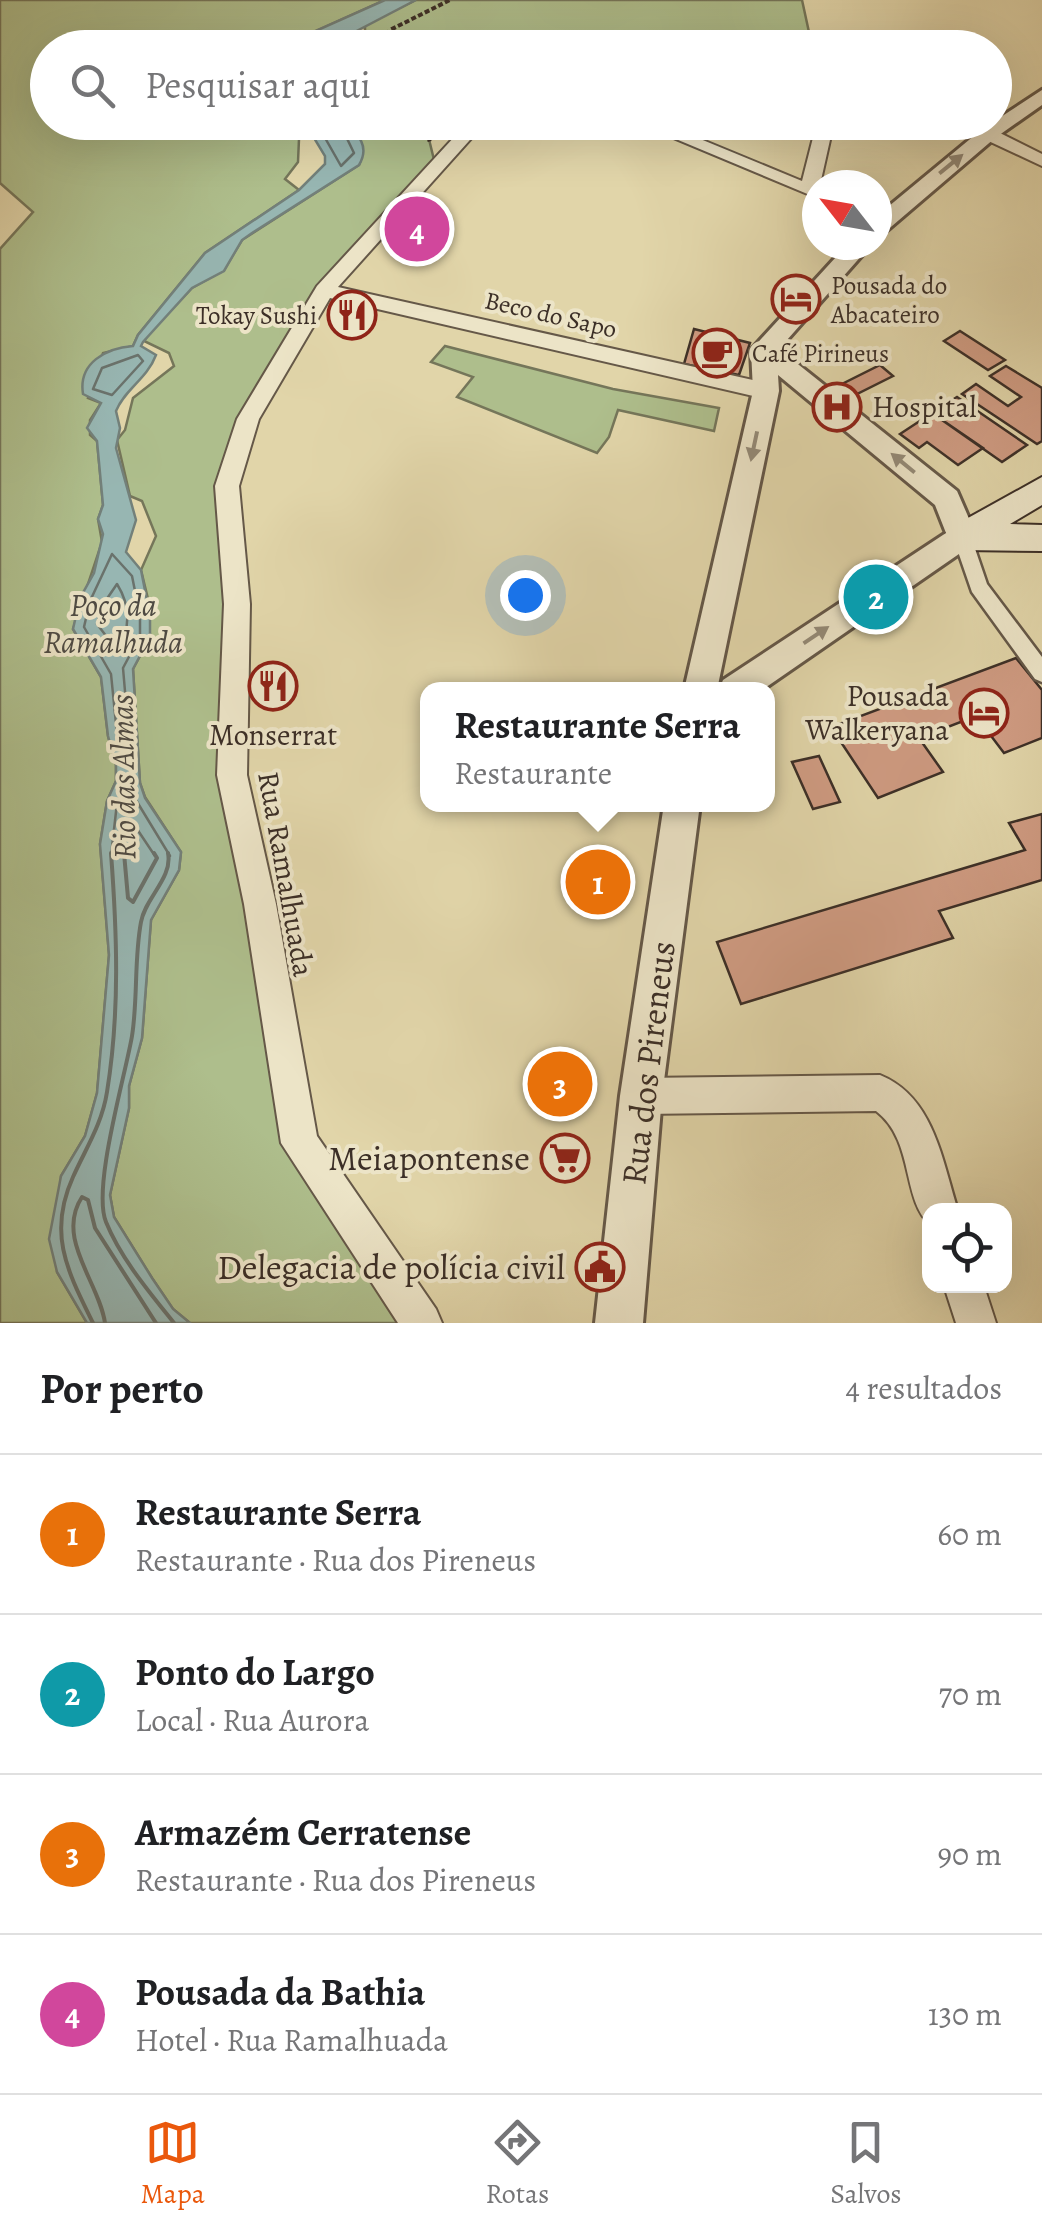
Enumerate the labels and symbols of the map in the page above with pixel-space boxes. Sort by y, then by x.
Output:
one-way arrow [939,154,964,175]
north arrow [802,170,892,260]
pin: 4 [384,192,450,266]
place label: Pousada do Abacateiro [830,269,947,332]
hotel icon: Pousada do Abacateiro [770,273,822,325]
street label: Beco do Sapo [481,283,620,347]
restaurant icon: Tokay Sushi [326,289,378,341]
place label: Tokay Sushi [196,299,317,333]
cafe icon: Café Pirineus [691,327,743,379]
place label: Café Pirineus [752,337,889,371]
hospital icon: Hospital [811,381,863,433]
place label: Hospital [872,387,977,427]
one-way arrow [746,431,761,462]
one-way arrow [890,453,915,474]
pin: 2 [844,560,908,634]
your location [500,570,551,621]
water label: Poço da Ramalhuda [43,583,183,664]
one-way arrow [803,626,830,645]
restaurant icon: Monserrat [247,660,299,712]
place label: Pousada Walkeryana [804,676,949,750]
hotel icon: Pousada Walkeryana [958,687,1010,739]
water label: Rio das Almas [100,694,146,860]
place label: Monserrat [209,715,337,755]
street label: Rua Ramalhuada [248,768,324,980]
pin: 1 [566,844,630,920]
street label: Rua dos Pireneus [609,938,687,1188]
pin: 3 [528,1046,592,1122]
supermarket icon: Meiapontense [539,1132,591,1184]
place label: Meiapontense [328,1134,530,1182]
public building icon: Delegacia de polícia civil [574,1241,626,1293]
place label: Delegacia de polícia civil [217,1243,565,1291]

